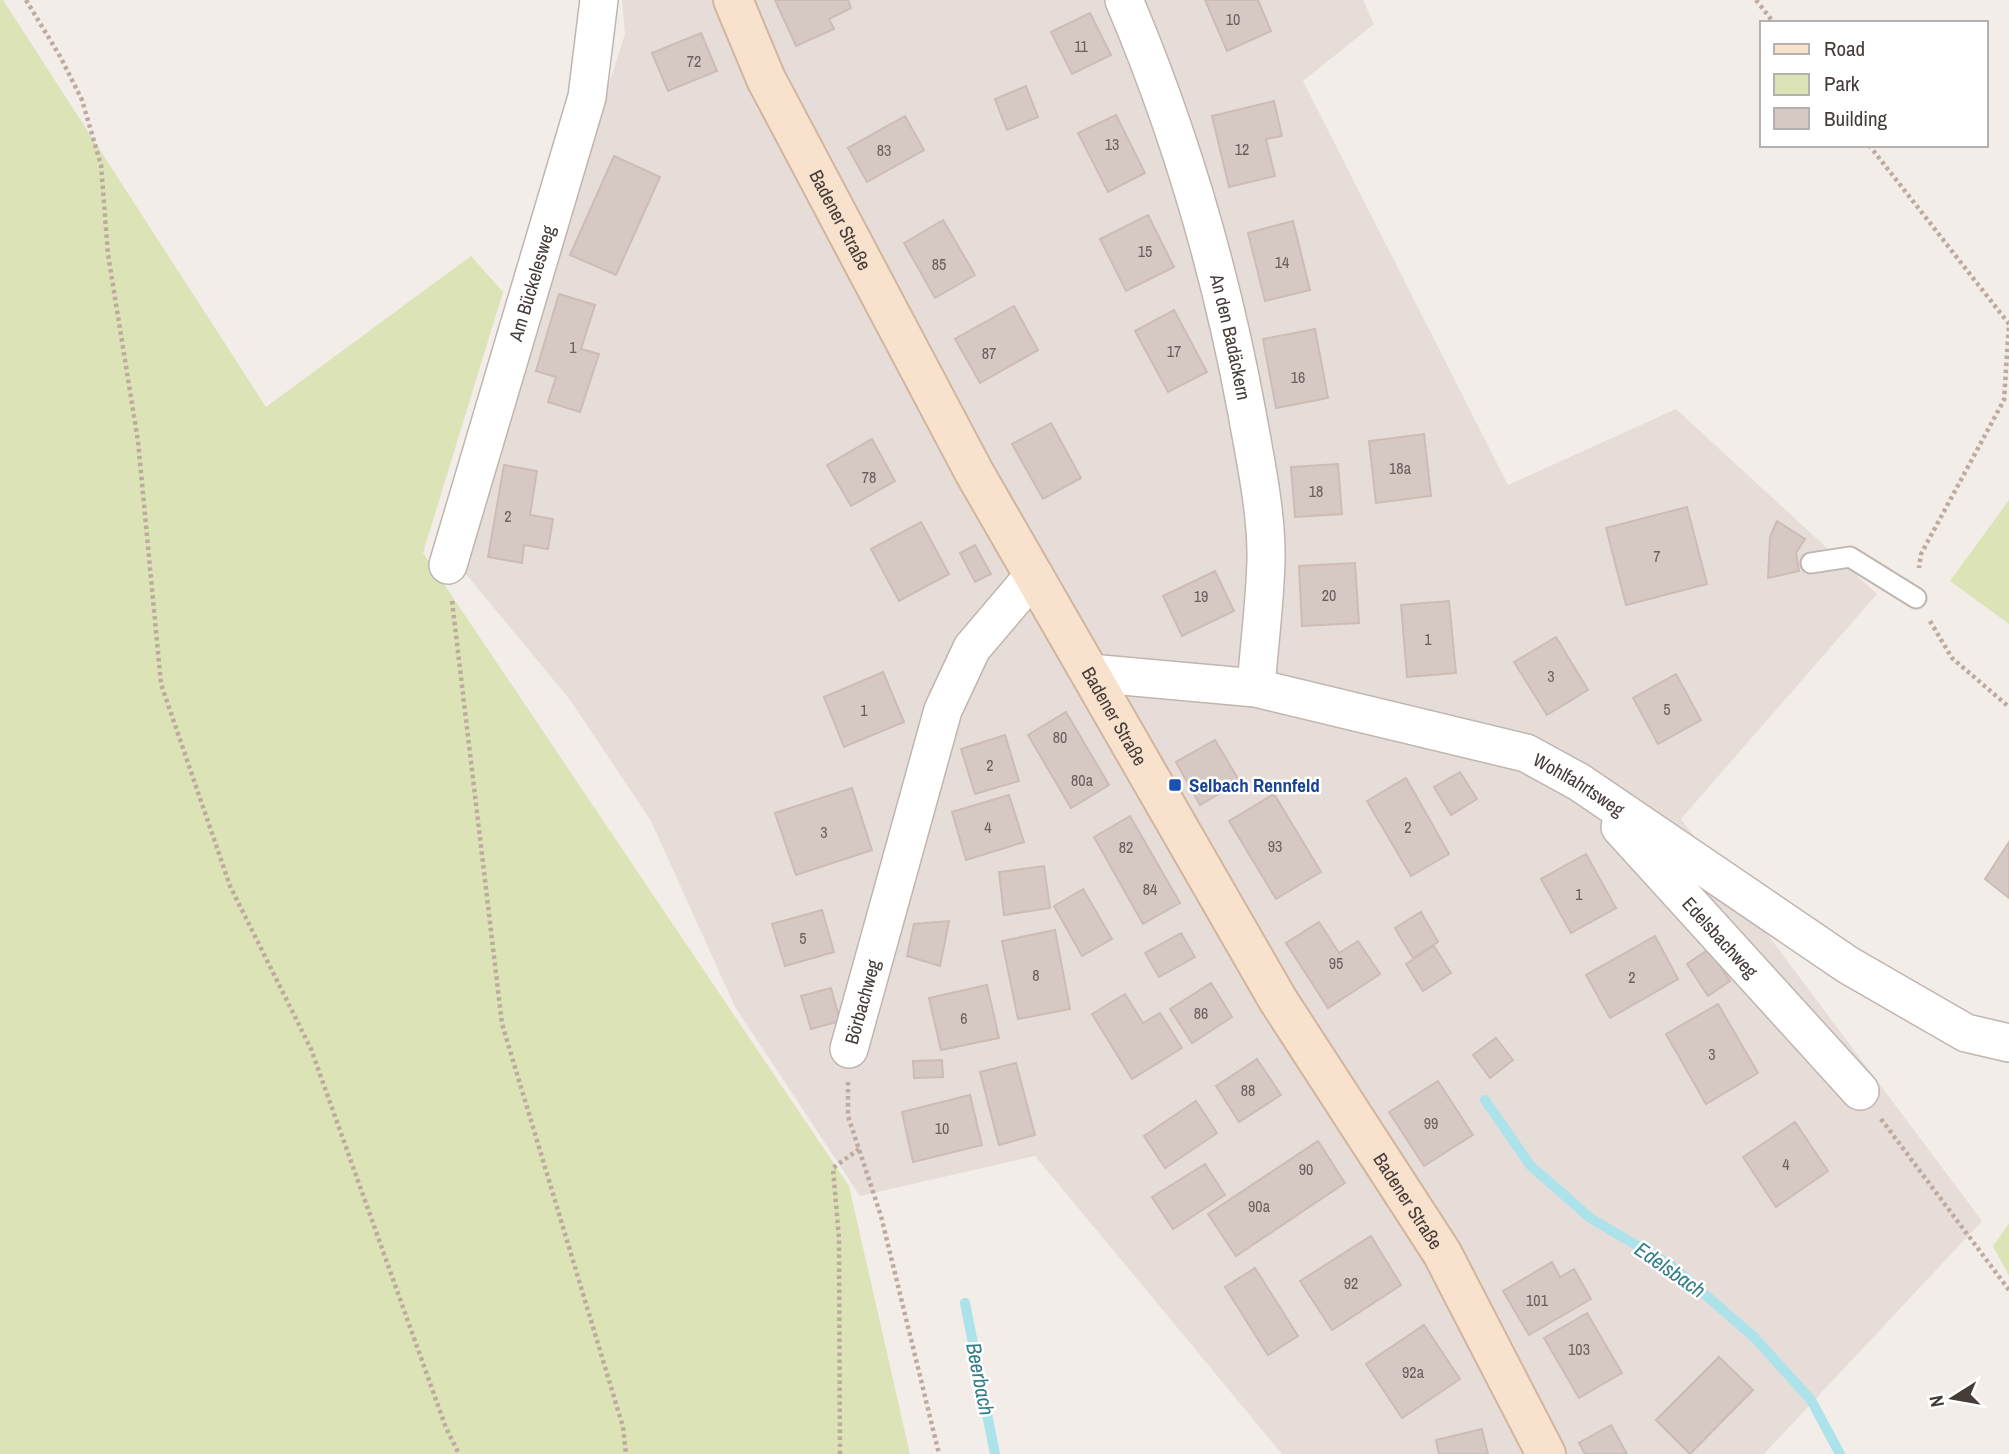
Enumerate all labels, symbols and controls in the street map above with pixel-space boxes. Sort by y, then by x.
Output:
house number: 10 [1226,8,1240,30]
legend [1760,21,1988,147]
text: Road [1824,34,1865,63]
house number: 11 [1074,35,1089,57]
house number: 72 [687,50,701,72]
text: Park [1824,69,1860,98]
text: Building [1824,104,1888,133]
house number: 13 [1105,133,1119,155]
house number: 12 [1235,138,1249,160]
house number: 83 [877,139,891,161]
street label: Badener Straße [803,165,878,275]
street label: Am Bückelesweg [502,222,561,345]
house number: 15 [1138,240,1152,262]
house number: 14 [1275,251,1289,273]
house number: 85 [932,253,946,275]
street label: An den Badäckern [1204,270,1257,402]
house number: 1 [569,336,577,358]
house number: 17 [1167,340,1181,362]
house number: 87 [982,342,996,364]
house number: 16 [1291,366,1305,388]
house number: 18a [1389,457,1412,479]
house number: 78 [862,466,876,488]
house number: 18 [1309,480,1323,502]
house number: 2 [504,505,512,527]
house number: 7 [1653,545,1661,567]
house number: 20 [1322,584,1336,606]
house number: 19 [1194,585,1208,607]
house number: 1 [1424,628,1432,650]
street label: Badener Straße [1076,662,1153,770]
house number: 3 [1547,665,1555,687]
house number: 5 [1663,698,1671,720]
house number: 1 [860,699,868,721]
house number: 80 [1053,726,1067,748]
street label: Wohlfahrtsweg [1529,746,1630,823]
house number: 2 [986,754,994,776]
house number: 80a [1071,769,1094,791]
place label: Selbach Rennfeld [1189,772,1320,798]
marker: Selbach Rennfeld [1167,777,1183,793]
house number: 4 [984,816,992,838]
house number: 2 [1404,816,1412,838]
house number: 3 [820,821,828,843]
house number: 93 [1268,835,1282,857]
house number: 82 [1119,836,1133,858]
house number: 84 [1143,878,1157,900]
house number: 1 [1575,883,1583,905]
street label: Edelsbachweg [1676,891,1764,984]
house number: 5 [799,927,807,949]
house number: 95 [1329,952,1343,974]
street label: Börbachweg [838,956,886,1047]
house number: 8 [1032,964,1040,986]
house number: 2 [1628,966,1636,988]
house number: 86 [1194,1002,1208,1024]
house number: 6 [960,1007,968,1029]
house number: 3 [1708,1043,1716,1065]
house number: 88 [1241,1079,1255,1101]
house number: 99 [1424,1112,1438,1134]
house number: 10 [935,1117,949,1139]
street label: Badener Straße [1367,1148,1449,1254]
house number: 4 [1782,1153,1790,1175]
house number: 90 [1299,1158,1313,1180]
house number: 90a [1248,1195,1271,1217]
water label: Edelsbach [1629,1235,1712,1305]
house number: 92 [1344,1272,1358,1294]
house number: 101 [1526,1289,1549,1311]
house number: 103 [1568,1338,1590,1360]
water label: Beerbach [959,1340,1002,1418]
house number: 92a [1402,1361,1425,1383]
north arrow [1918,1363,1988,1433]
text: N [1922,1393,1950,1409]

